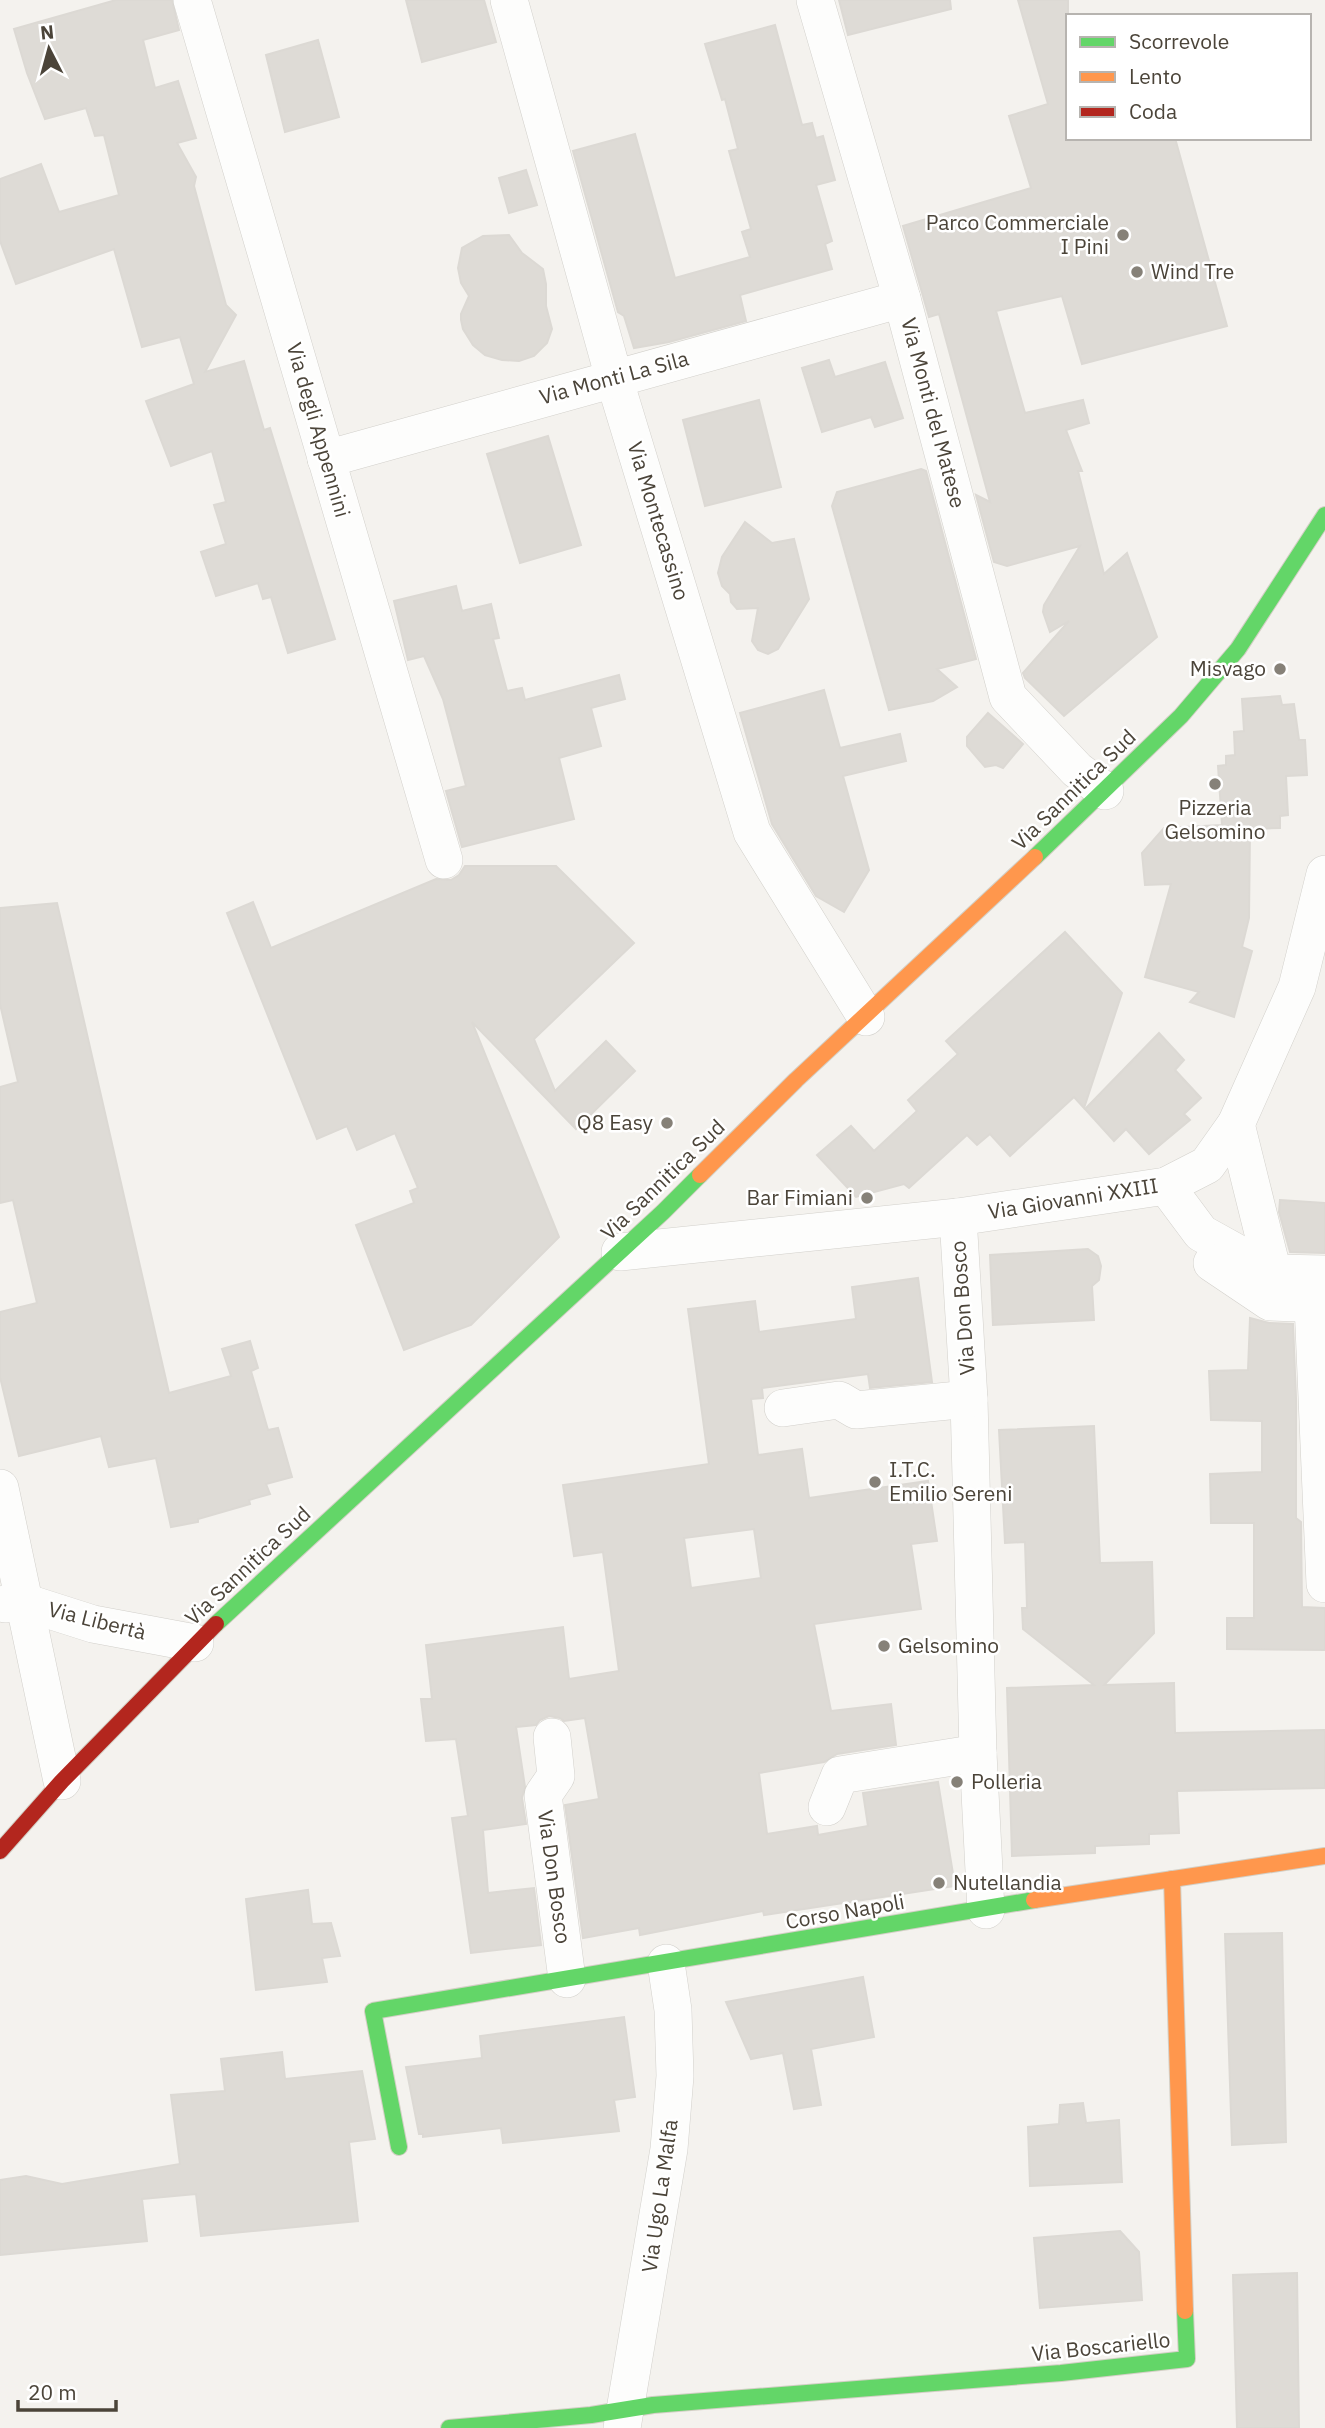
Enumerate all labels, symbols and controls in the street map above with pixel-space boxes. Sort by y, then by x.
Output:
north arrow [14,14,84,84]
legend [1066,14,1311,140]
text: N [39,19,55,45]
text: Scorrevole [1129,27,1229,55]
text: Lento [1129,62,1182,90]
text: Coda [1129,97,1177,125]
place label: Parco Commerciale I Pini [926,208,1109,260]
marker: Parco Commerciale I Pini [1115,227,1131,243]
place label: Wind Tre [1151,257,1234,285]
marker: Wind Tre [1129,264,1145,280]
street label: Via Monti del Matese [895,315,973,511]
street label: Via degli Appennini [281,339,357,520]
street label: Via Monti La Sila [536,344,692,410]
street label: Via Montecassino [621,438,696,604]
place label: Misvago [1190,654,1266,682]
marker: Misvago [1272,661,1288,677]
street label: Via Sannitica Sud [1005,723,1141,856]
marker: Pizzeria Gelsomino [1207,776,1223,792]
place label: Pizzeria Gelsomino [1164,793,1266,845]
place label: Q8 Easy [577,1108,654,1136]
street label: Via Sannitica Sud [594,1113,730,1246]
marker: Q8 Easy [659,1115,675,1131]
street label: Via Giovanni XXIII [986,1171,1160,1225]
place label: Bar Fimiani [746,1183,853,1211]
marker: Bar Fimiani [859,1190,875,1206]
street label: Via Don Bosco [943,1240,981,1376]
place label: I.T.C. Emilio Sereni [889,1455,1013,1507]
marker: I.T.C. Emilio Sereni [867,1474,883,1490]
street label: Via Sannitica Sud [178,1500,316,1631]
street label: Via Libertà [45,1594,149,1646]
place label: Gelsomino [898,1631,999,1659]
marker: Gelsomino [876,1638,892,1654]
place label: Polleria [971,1767,1042,1795]
marker: Polleria [949,1774,965,1790]
street label: Via Don Bosco [532,1808,578,1946]
place label: Nutellandia [953,1868,1062,1896]
marker: Nutellandia [931,1875,947,1891]
street label: Corso Napoli [783,1887,907,1935]
street label: Via Ugo La Malfa [634,2117,684,2274]
street label: Via Boscariello [1030,2325,1172,2367]
scale bar [18,2368,116,2412]
text: 20 m [28,2378,77,2406]

